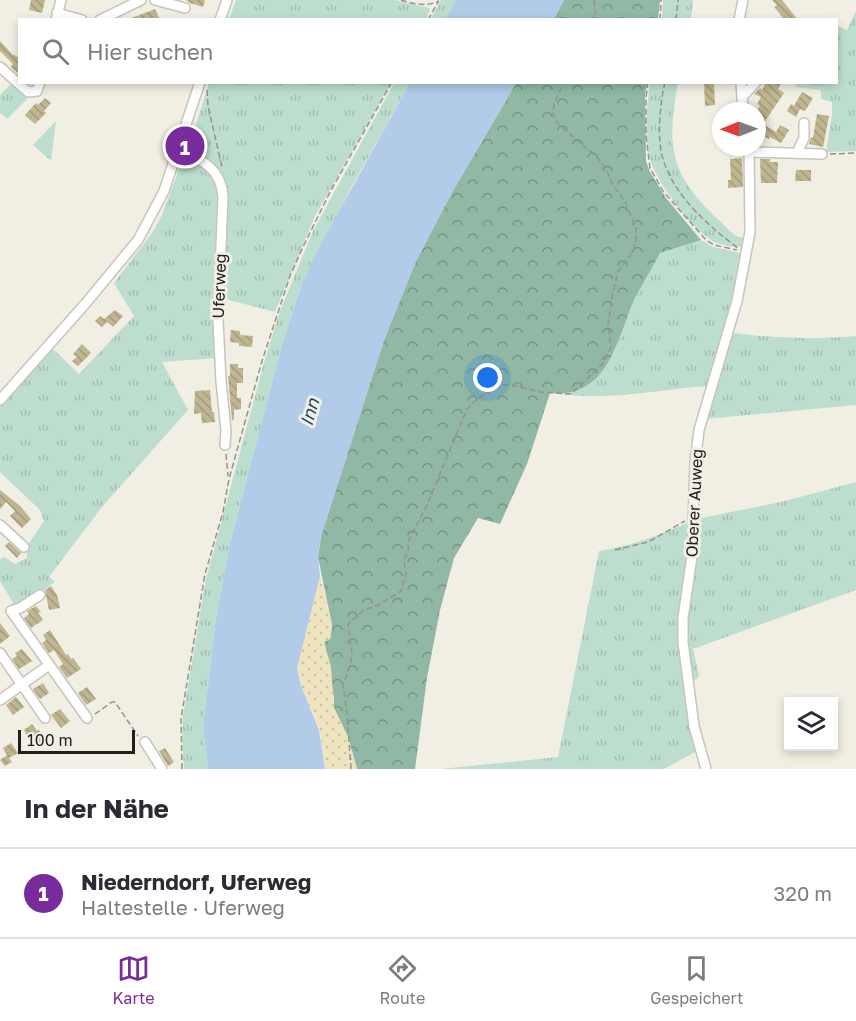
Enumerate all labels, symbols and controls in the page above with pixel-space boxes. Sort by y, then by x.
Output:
search box [18,18,838,84]
icon: search [39,35,72,68]
text: Hier suchen [87,38,213,65]
north arrow [712,102,766,156]
pin: 1 [166,124,204,168]
street label: Uferweg [208,253,230,319]
your location [473,363,502,392]
water label: Inn [295,395,324,428]
street label: Oberer Auweg [681,448,707,558]
map controls [784,697,838,751]
button: layers [784,697,838,751]
scale bar [18,727,135,754]
text: 100 m [27,730,73,750]
text: In der Nähe [24,793,169,824]
text: Niederndorf, Uferweg [81,868,311,895]
text: 1 [38,881,49,905]
text: 320 m [774,881,832,905]
text: Haltestelle · Uferweg [81,895,285,919]
tab: Karte [112,952,155,1008]
tab: Route [380,952,425,1008]
tab: Gespeichert [650,952,743,1008]

